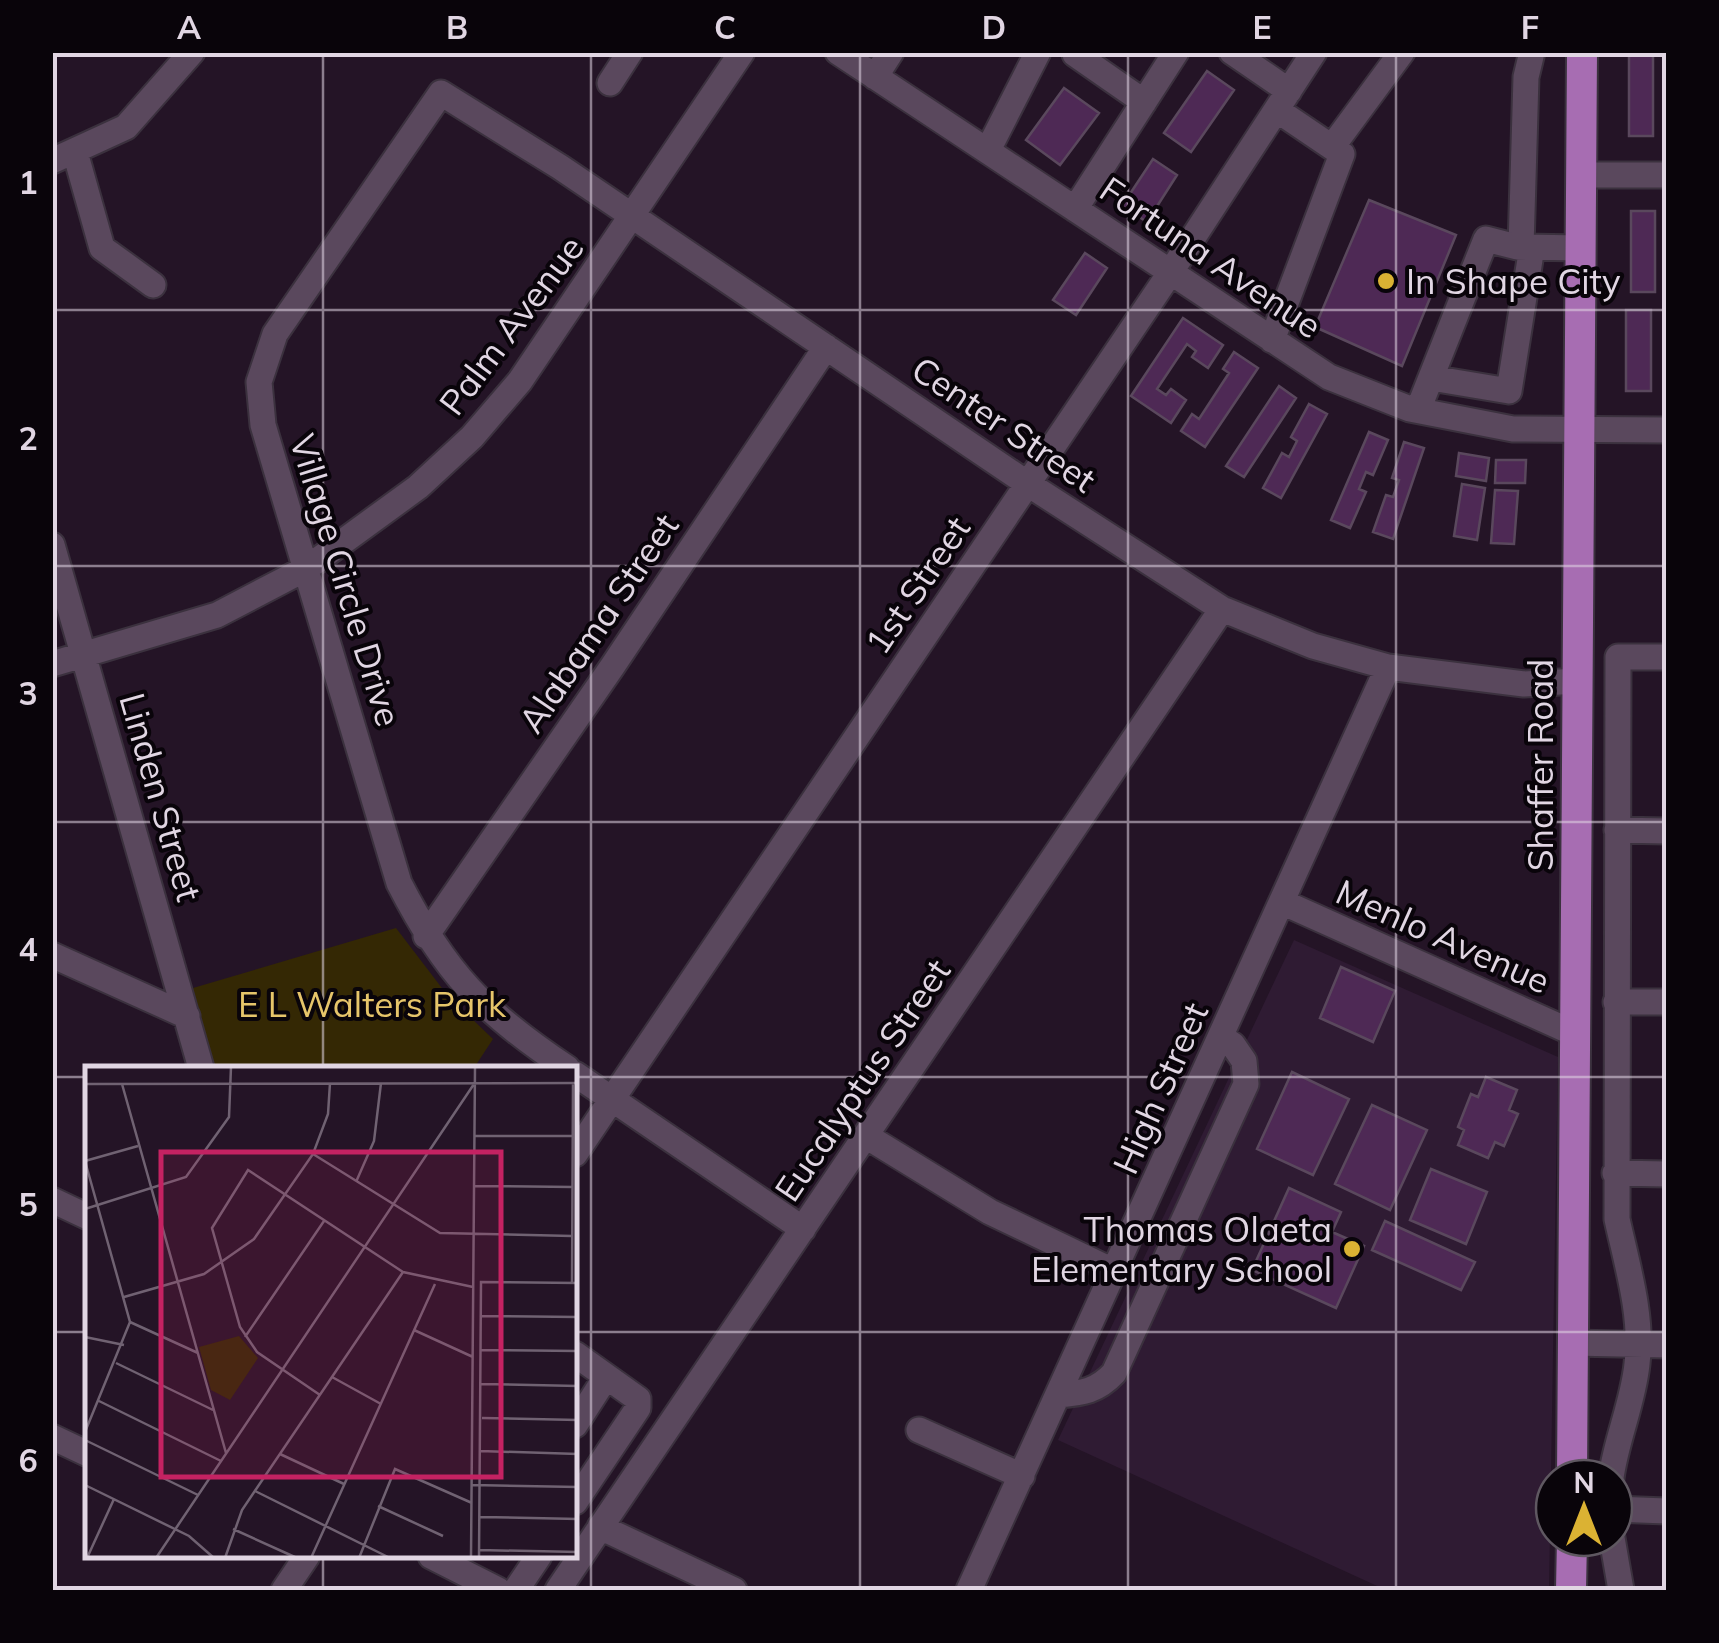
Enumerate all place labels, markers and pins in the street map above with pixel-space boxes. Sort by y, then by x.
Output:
place label: In Shape City [1406,259,1621,303]
marker: In Shape City [1375,270,1397,292]
place label: Thomas Olaeta Elementary School [1031,1207,1332,1291]
marker: Thomas Olaeta Elementary School [1341,1238,1363,1260]

